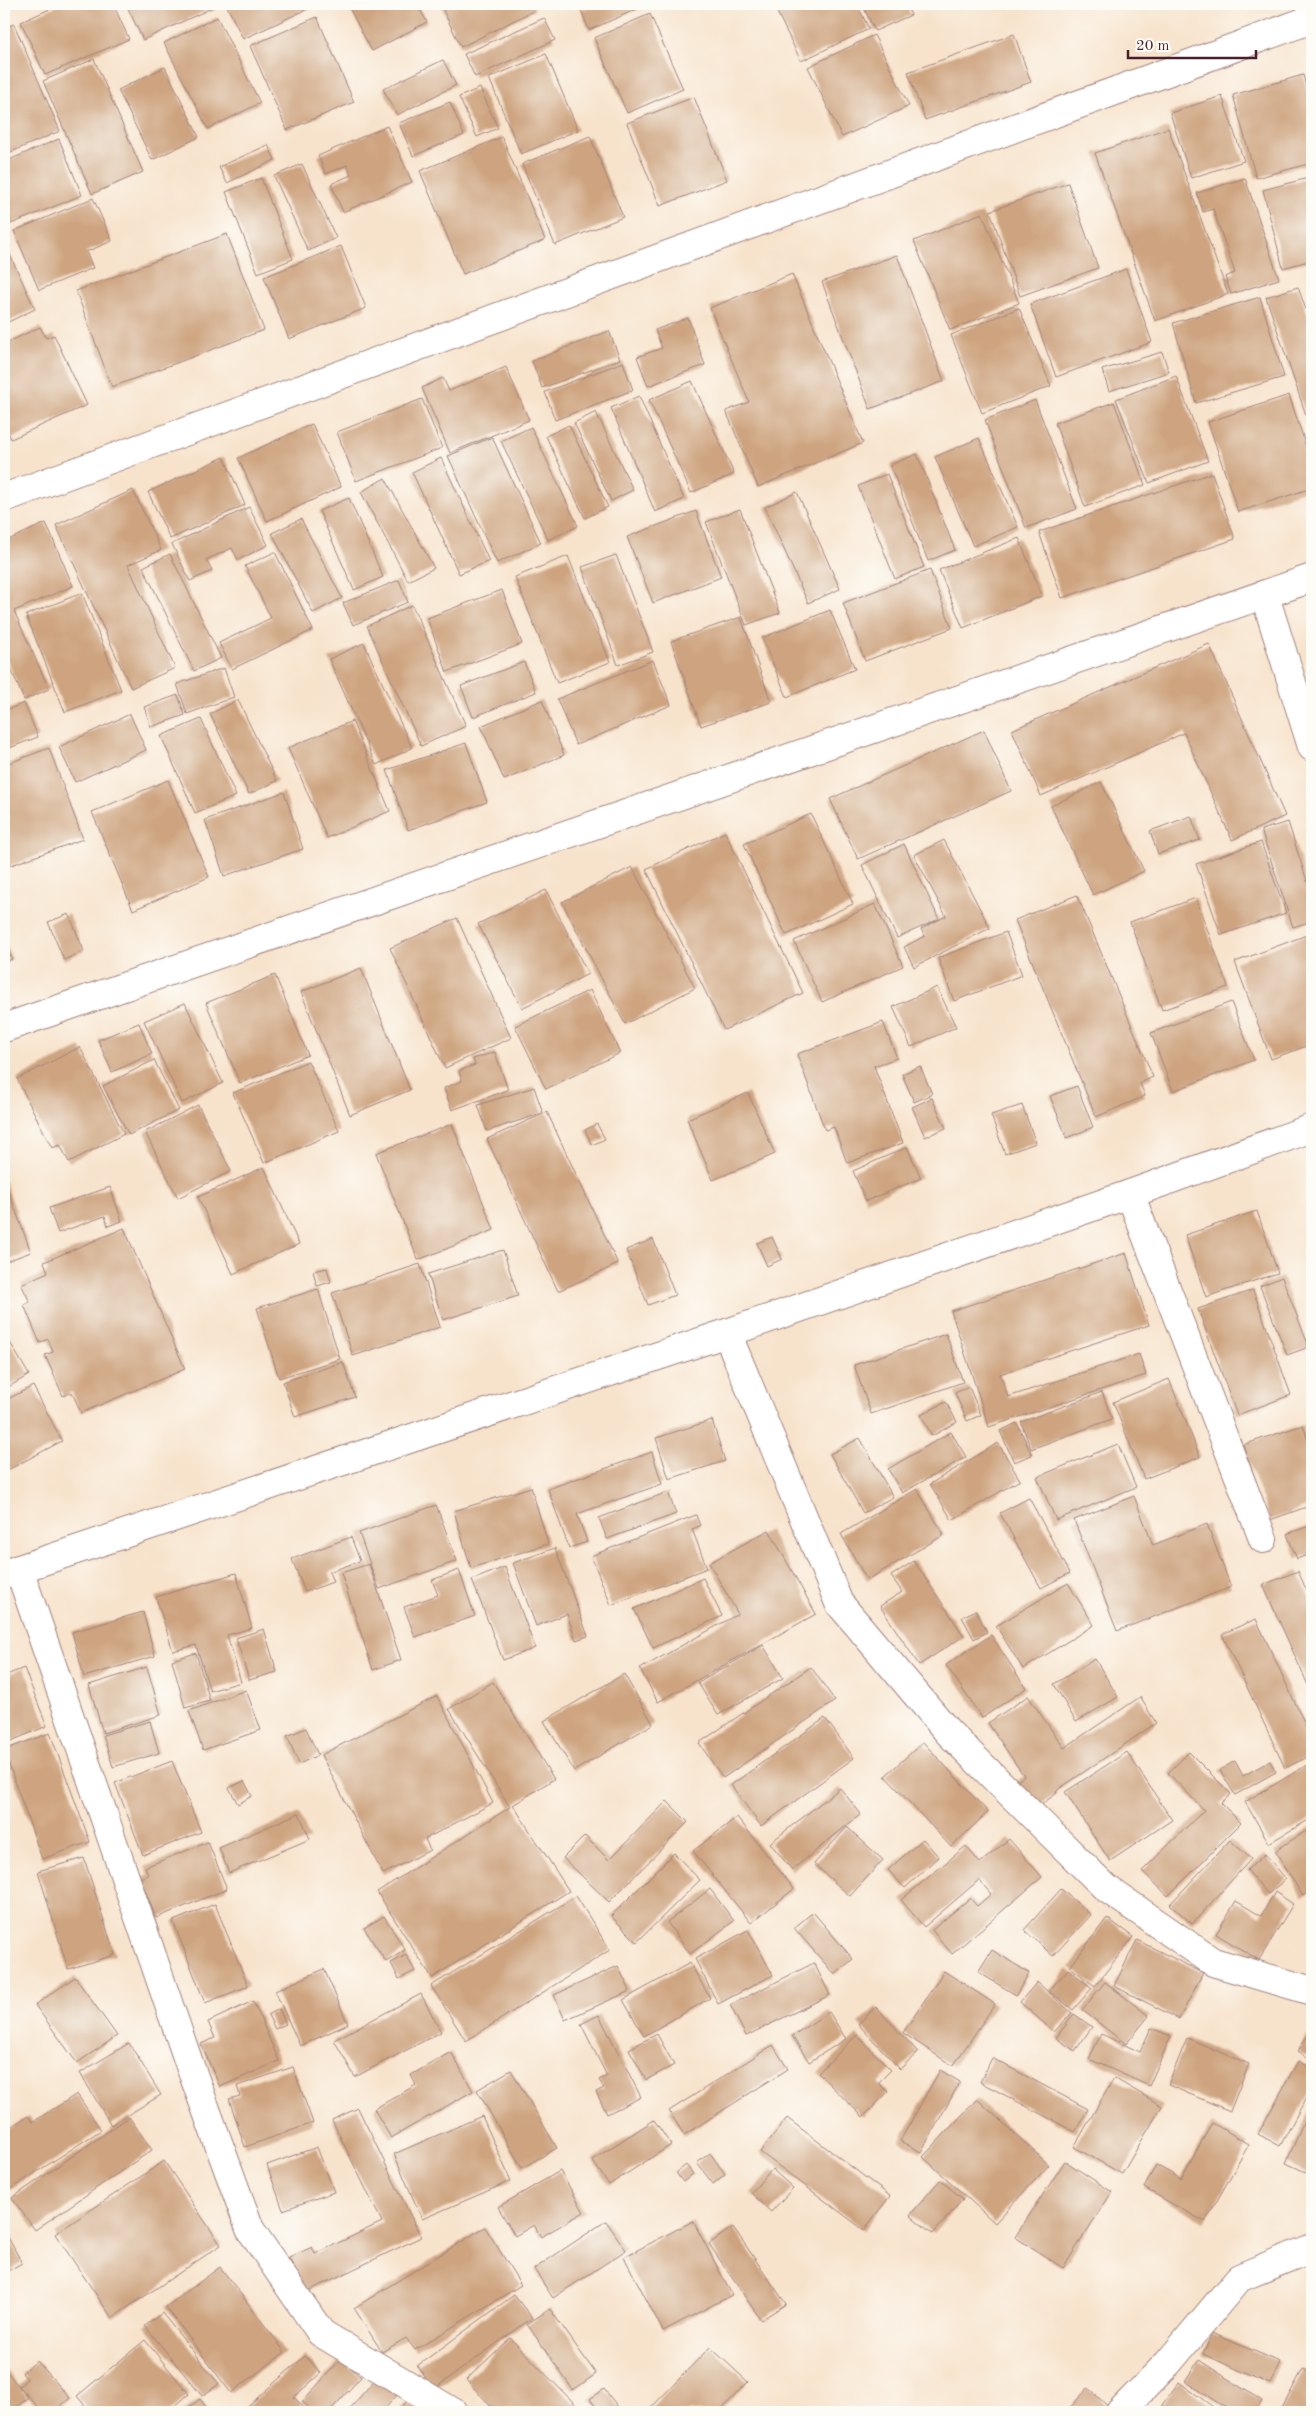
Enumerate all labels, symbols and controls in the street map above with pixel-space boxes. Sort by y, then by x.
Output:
scale bar [1128,28,1256,60]
text: 20 m [1136,39,1170,54]

